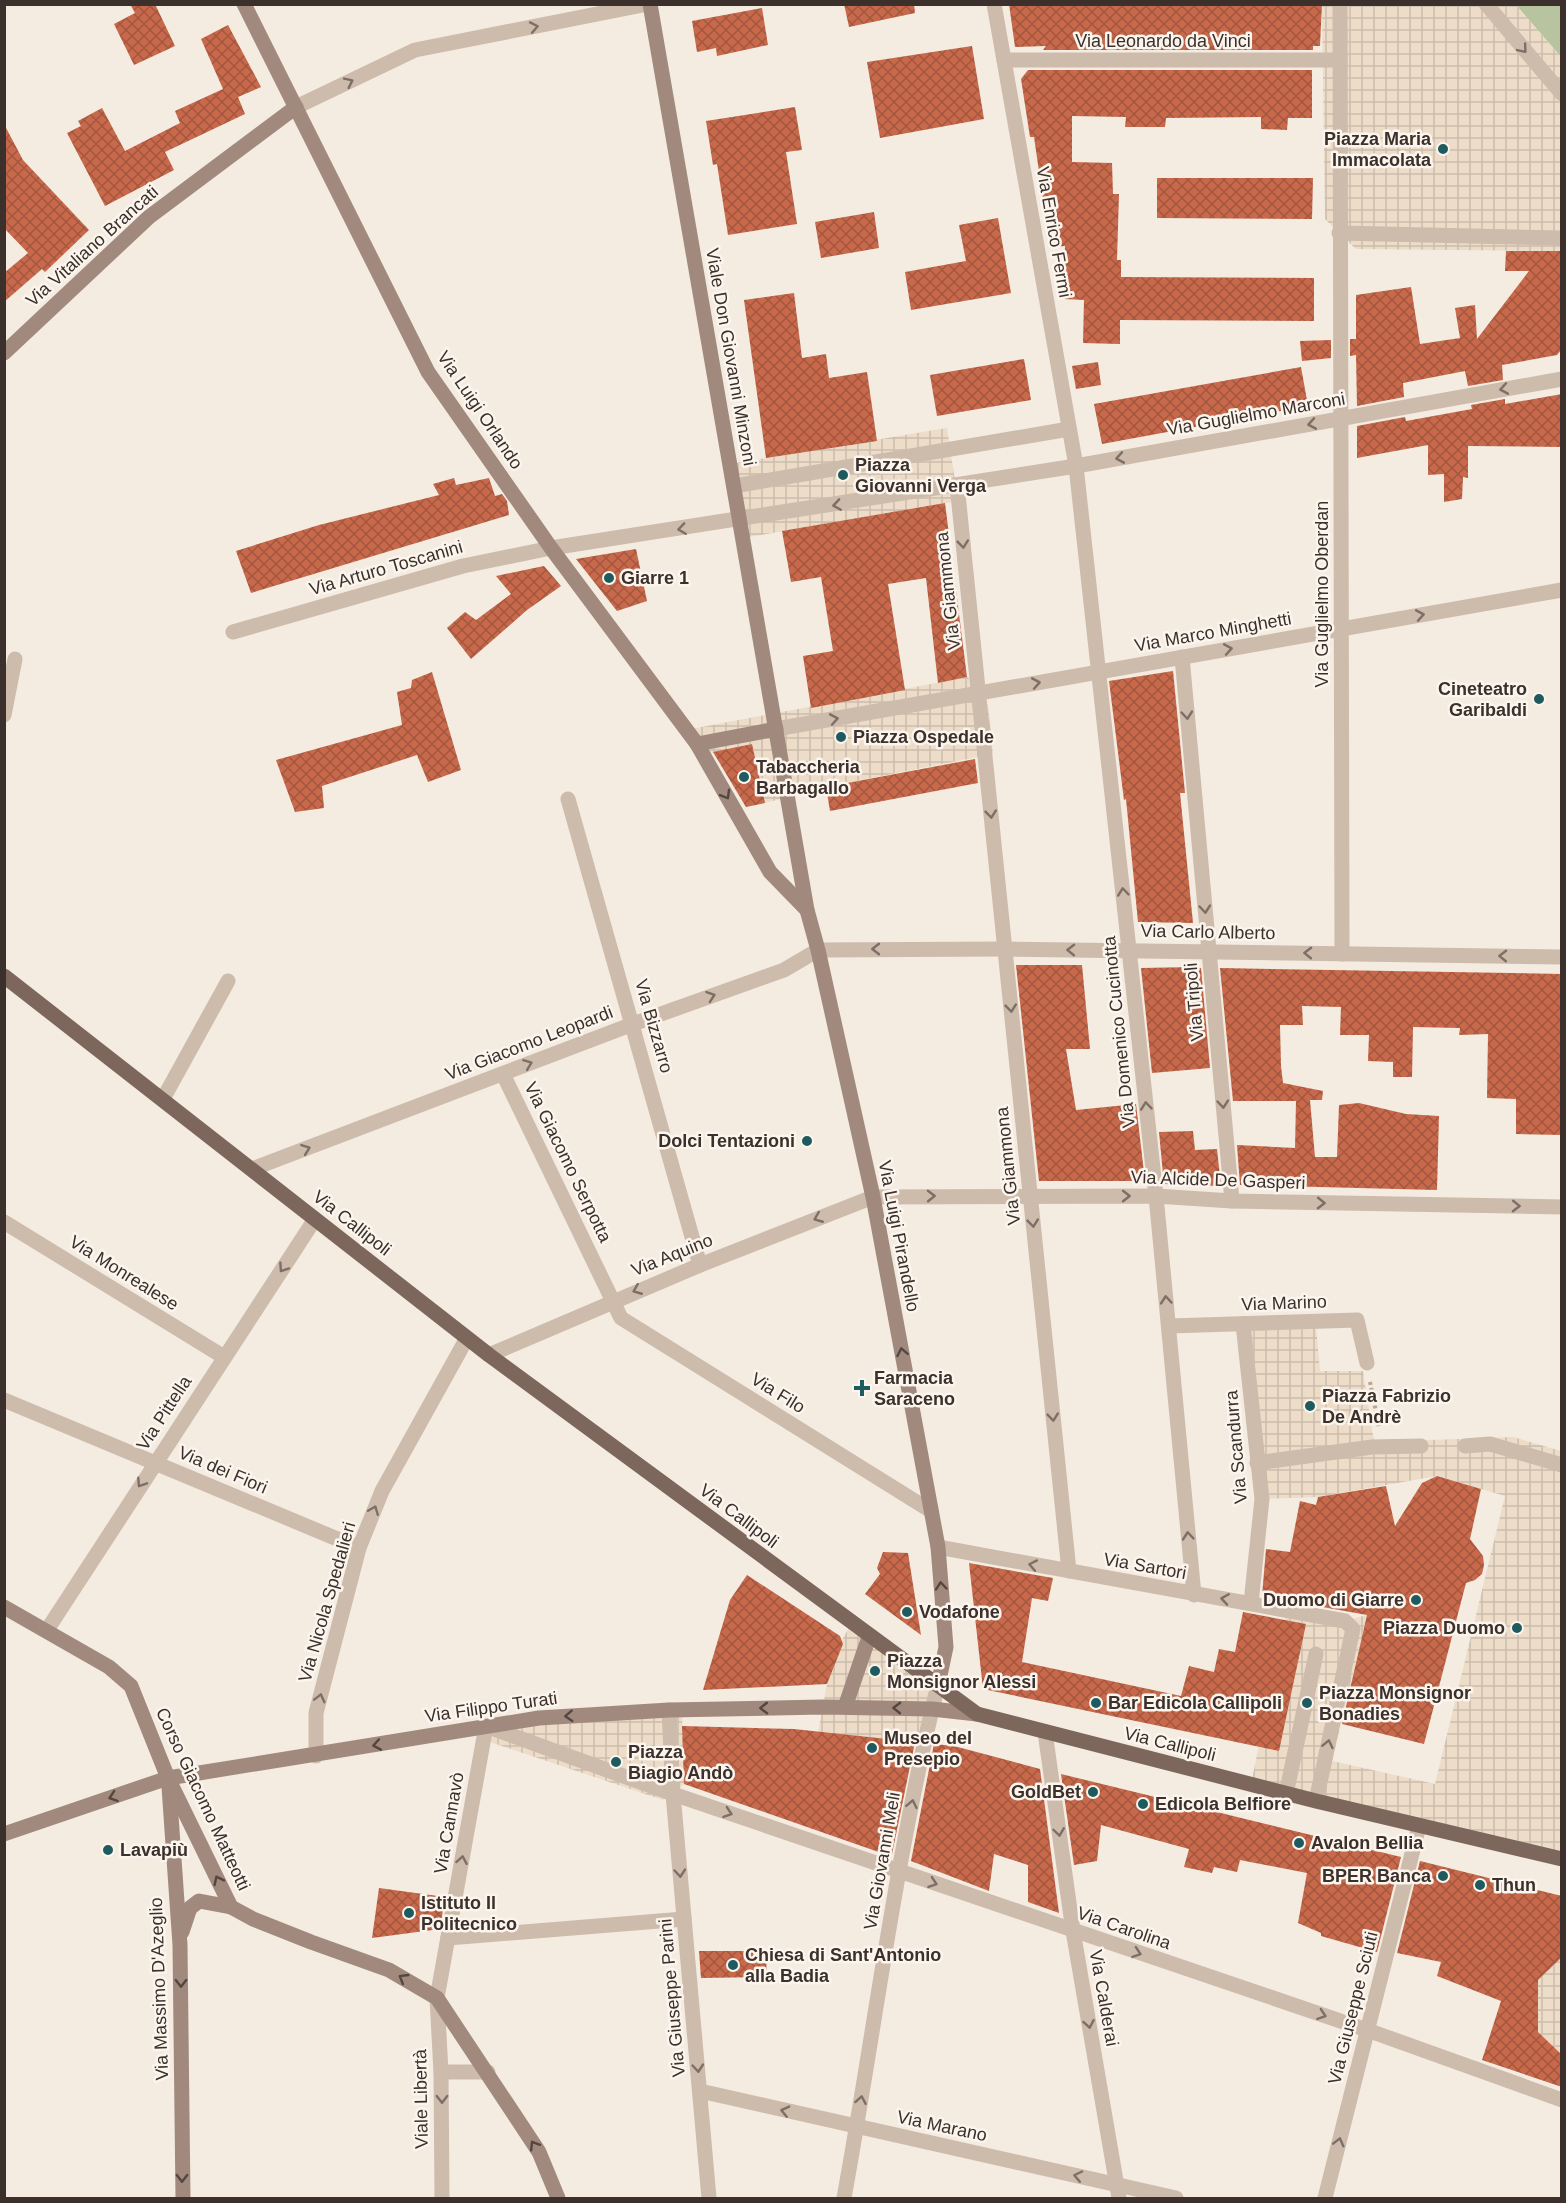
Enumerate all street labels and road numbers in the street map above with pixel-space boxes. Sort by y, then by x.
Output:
street label: Via Leonardo da Vinci [1075,31,1251,51]
street label: Via Enrico Fermi [1033,165,1075,299]
street label: Via Vitaliano Brancati [22,182,162,310]
street label: Viale Don Giovanni Minzoni [702,247,760,467]
street label: Via Luigi Orlando [433,347,527,473]
street label: Via Guglielmo Marconi [1165,388,1347,440]
street label: Via Guglielmo Oberdan [1312,501,1332,687]
street label: Via Giammona [932,530,964,651]
street label: Via Arturo Toscanini [307,537,465,599]
street label: Via Marco Minghetti [1133,608,1293,656]
street label: Via Carlo Alberto [1140,921,1276,943]
street label: Via Domenico Cucinotta [1099,934,1139,1129]
street label: Via Tripoli [1181,962,1207,1042]
street label: Via Bizzarro [631,977,677,1075]
street label: Via Giacomo Leopardi [442,1002,616,1084]
street label: Via Giacomo Serpotta [520,1079,616,1246]
street label: Via Giammona [992,1105,1024,1226]
street label: Via Luigi Pirandello [875,1159,923,1313]
street label: Via Alcide De Gasperi [1130,1167,1306,1193]
street label: Via Callipoli [309,1186,395,1260]
street label: Via Aquino [629,1230,715,1280]
street label: Via Monrealese [66,1231,182,1315]
street label: Via Marino [1241,1292,1327,1314]
street label: Via Filo [747,1369,809,1417]
street label: Via Pittella [133,1371,196,1454]
street label: Via Scandurra [1221,1388,1251,1505]
street label: Via dei Fiori [175,1442,271,1498]
street label: Via Callipoli [696,1480,782,1552]
street label: Via Nicola Spedalieri [295,1520,359,1684]
street label: Via Sartori [1102,1549,1188,1583]
street label: Via Filippo Turati [423,1688,559,1726]
street label: Corso Giacomo Matteotti [152,1705,254,1893]
street label: Via Callipoli [1122,1723,1218,1765]
street label: Via Cannavò [430,1771,468,1875]
street label: Via Giovanni Meli [860,1790,904,1932]
street label: Via Massimo D'Azeglio [146,1897,172,2081]
street label: Via Carolina [1075,1903,1174,1954]
street label: Via Giuseppe Parini [655,1918,689,2078]
street label: Via Giuseppe Sciuti [1324,1930,1382,2086]
street label: Via Calderai [1086,1948,1122,2048]
street label: Viale Libertà [410,2048,432,2149]
street label: Via Marano [895,2107,989,2145]

